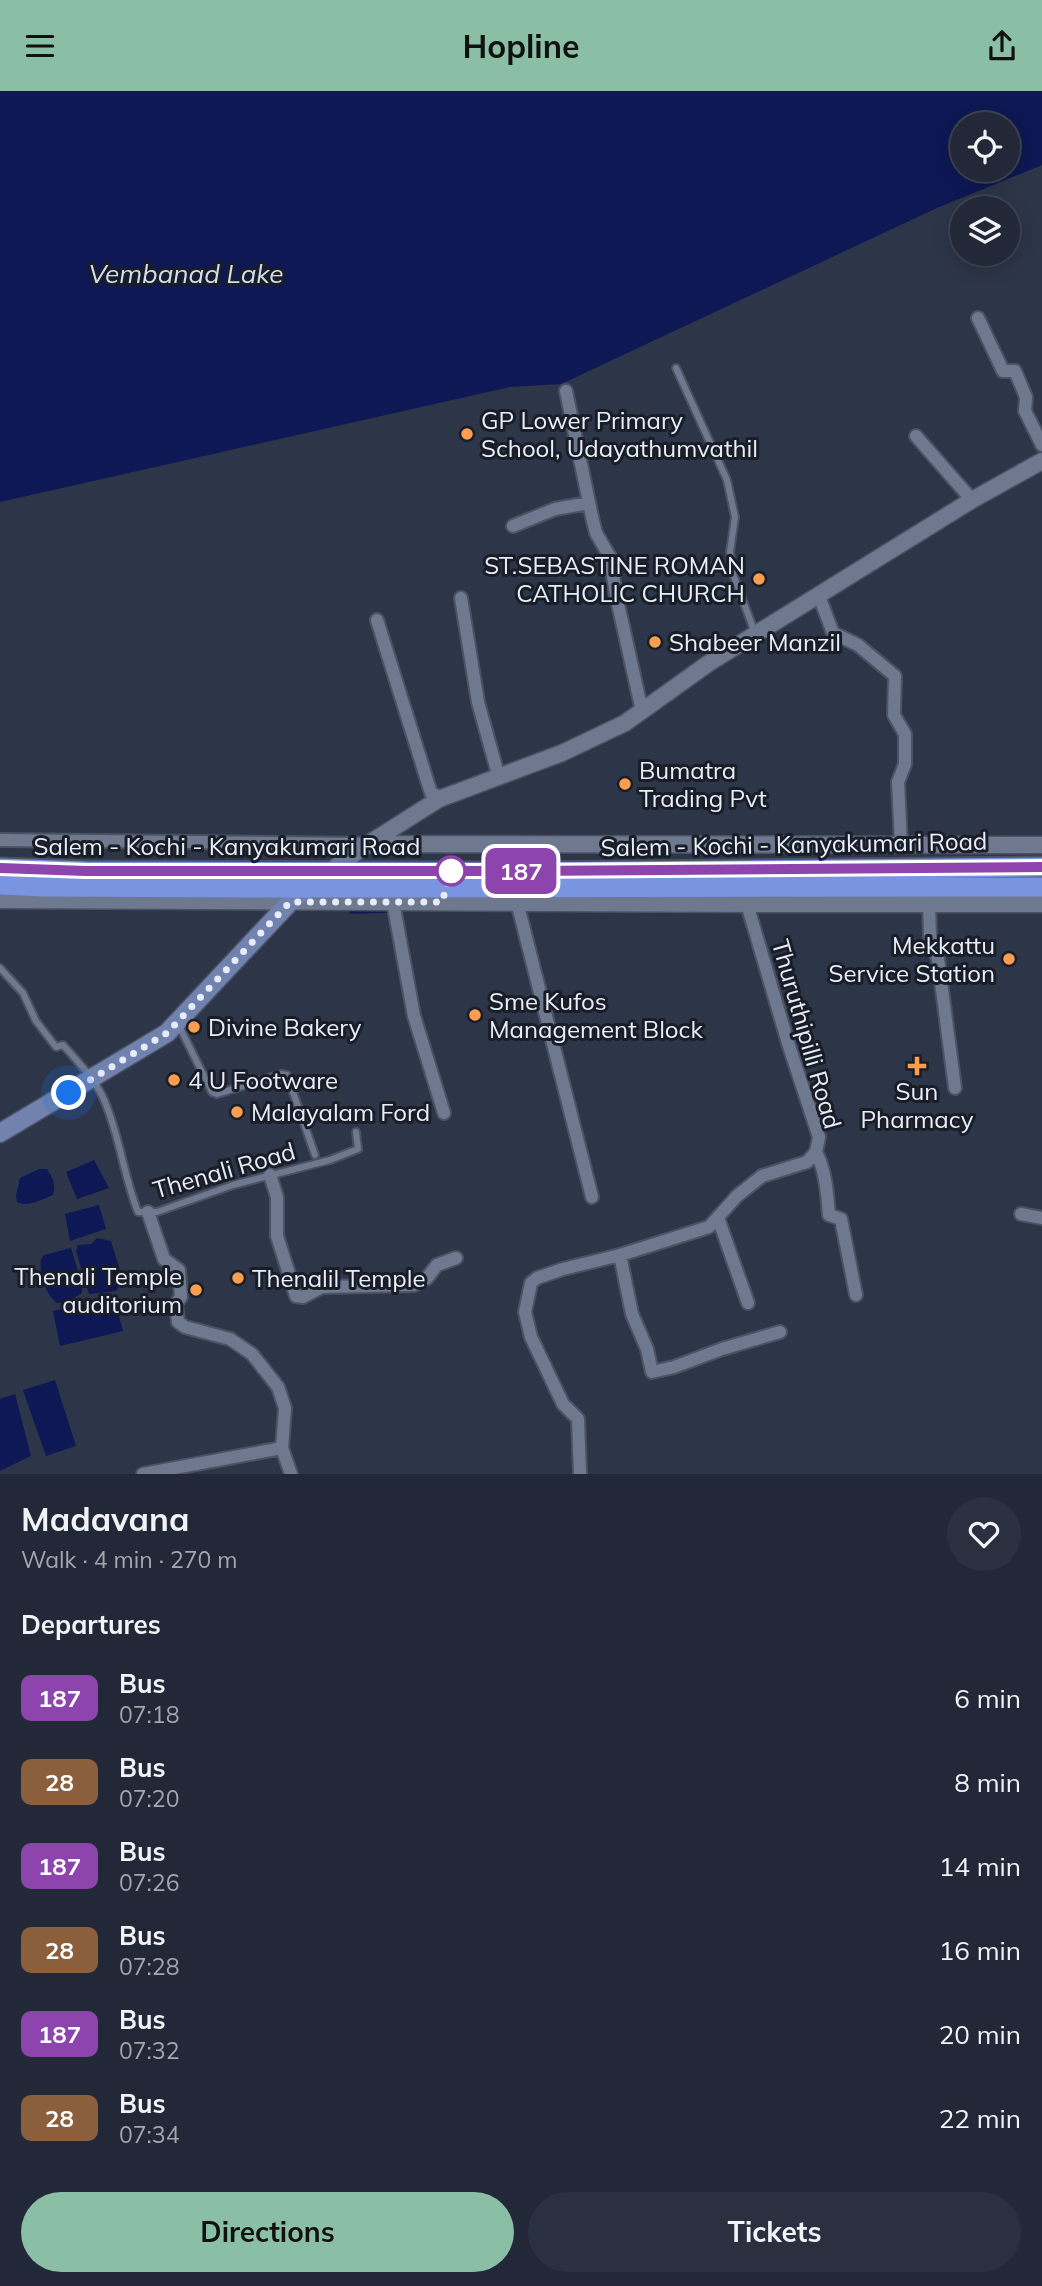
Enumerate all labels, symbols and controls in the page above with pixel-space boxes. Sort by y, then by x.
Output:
text: Hopline [462,26,580,66]
icon: menu [21,27,59,65]
icon: share [983,27,1021,65]
map controls [950,112,1020,266]
button: locate [950,112,1020,182]
button: layers [950,196,1020,266]
water label: Vembanad Lake [89,257,284,290]
place label: GP Lower Primary School, Udayathumvathil [481,405,758,463]
marker: GP Lower Primary School, Udayathumvathil [459,426,475,442]
place label: ST.SEBASTINE ROMAN CATHOLIC CHURCH [484,550,745,608]
marker: ST.SEBASTINE ROMAN CATHOLIC CHURCH [751,571,767,587]
place label: Shabeer Manzil [669,627,841,657]
marker: Shabeer Manzil [647,634,663,650]
place label: Bumatra Trading Pvt [639,755,767,813]
marker: Bumatra Trading Pvt [617,776,633,792]
street label: Salem - Kochi - Kanyakumari Road [600,826,988,862]
street label: Salem - Kochi - Kanyakumari Road [34,831,420,861]
line badge: 187 [481,848,561,894]
unlabelled marker [436,856,466,886]
text: 187 [499,856,543,886]
place label: Mekkattu Service Station [829,930,995,988]
street label: Thuruthipilli Road [766,936,848,1132]
marker: Mekkattu Service Station [1001,951,1017,967]
place label: Sme Kufos Management Block [489,986,703,1044]
marker: Sme Kufos Management Block [467,1007,483,1023]
place label: Divine Bakery [208,1012,362,1042]
marker: Divine Bakery [186,1019,202,1035]
marker: Sun Pharmacy [909,1058,925,1074]
place label: 4 U Footware [188,1065,338,1095]
marker: 4 U Footware [166,1072,182,1088]
your location [51,1075,86,1110]
place label: Sun Pharmacy [861,1076,974,1134]
place label: Malayalam Ford [251,1097,430,1127]
marker: Malayalam Ford [229,1104,245,1120]
street label: Thenali Road [149,1135,299,1205]
place label: Thenali Temple auditorium [14,1261,182,1319]
place label: Thenalil Temple [252,1263,425,1293]
marker: Thenalil Temple [230,1270,246,1286]
marker: Thenali Temple auditorium [188,1282,204,1298]
button: heart [947,1497,1021,1571]
text: Madavana [21,1498,189,1539]
text: Walk · 4 min · 270 m [21,1545,238,1574]
text: Departures [21,1608,161,1641]
text: Bus [119,1667,165,1700]
text: 6 min [954,1682,1021,1715]
text: 187 [38,1683,81,1713]
text: 07:18 [119,1700,179,1729]
text: Bus [119,1751,165,1784]
text: 8 min [954,1766,1021,1799]
text: 28 [45,1767,74,1797]
text: 07:20 [119,1784,179,1813]
text: Bus [119,1835,165,1868]
text: 14 min [939,1850,1021,1883]
text: 187 [38,1851,81,1881]
text: 07:26 [119,1868,179,1897]
text: Bus [119,1919,165,1952]
text: 16 min [939,1934,1021,1967]
text: 28 [45,1935,74,1965]
text: 07:28 [119,1952,179,1981]
text: Bus [119,2003,165,2036]
text: 20 min [939,2018,1021,2051]
text: 187 [38,2019,81,2049]
text: 07:32 [119,2036,179,2065]
text: Bus [119,2087,165,2120]
text: 22 min [939,2102,1021,2135]
text: 28 [45,2103,74,2133]
text: 07:34 [119,2120,179,2149]
button: Directions [21,2192,514,2272]
button: Tickets [528,2192,1021,2272]

